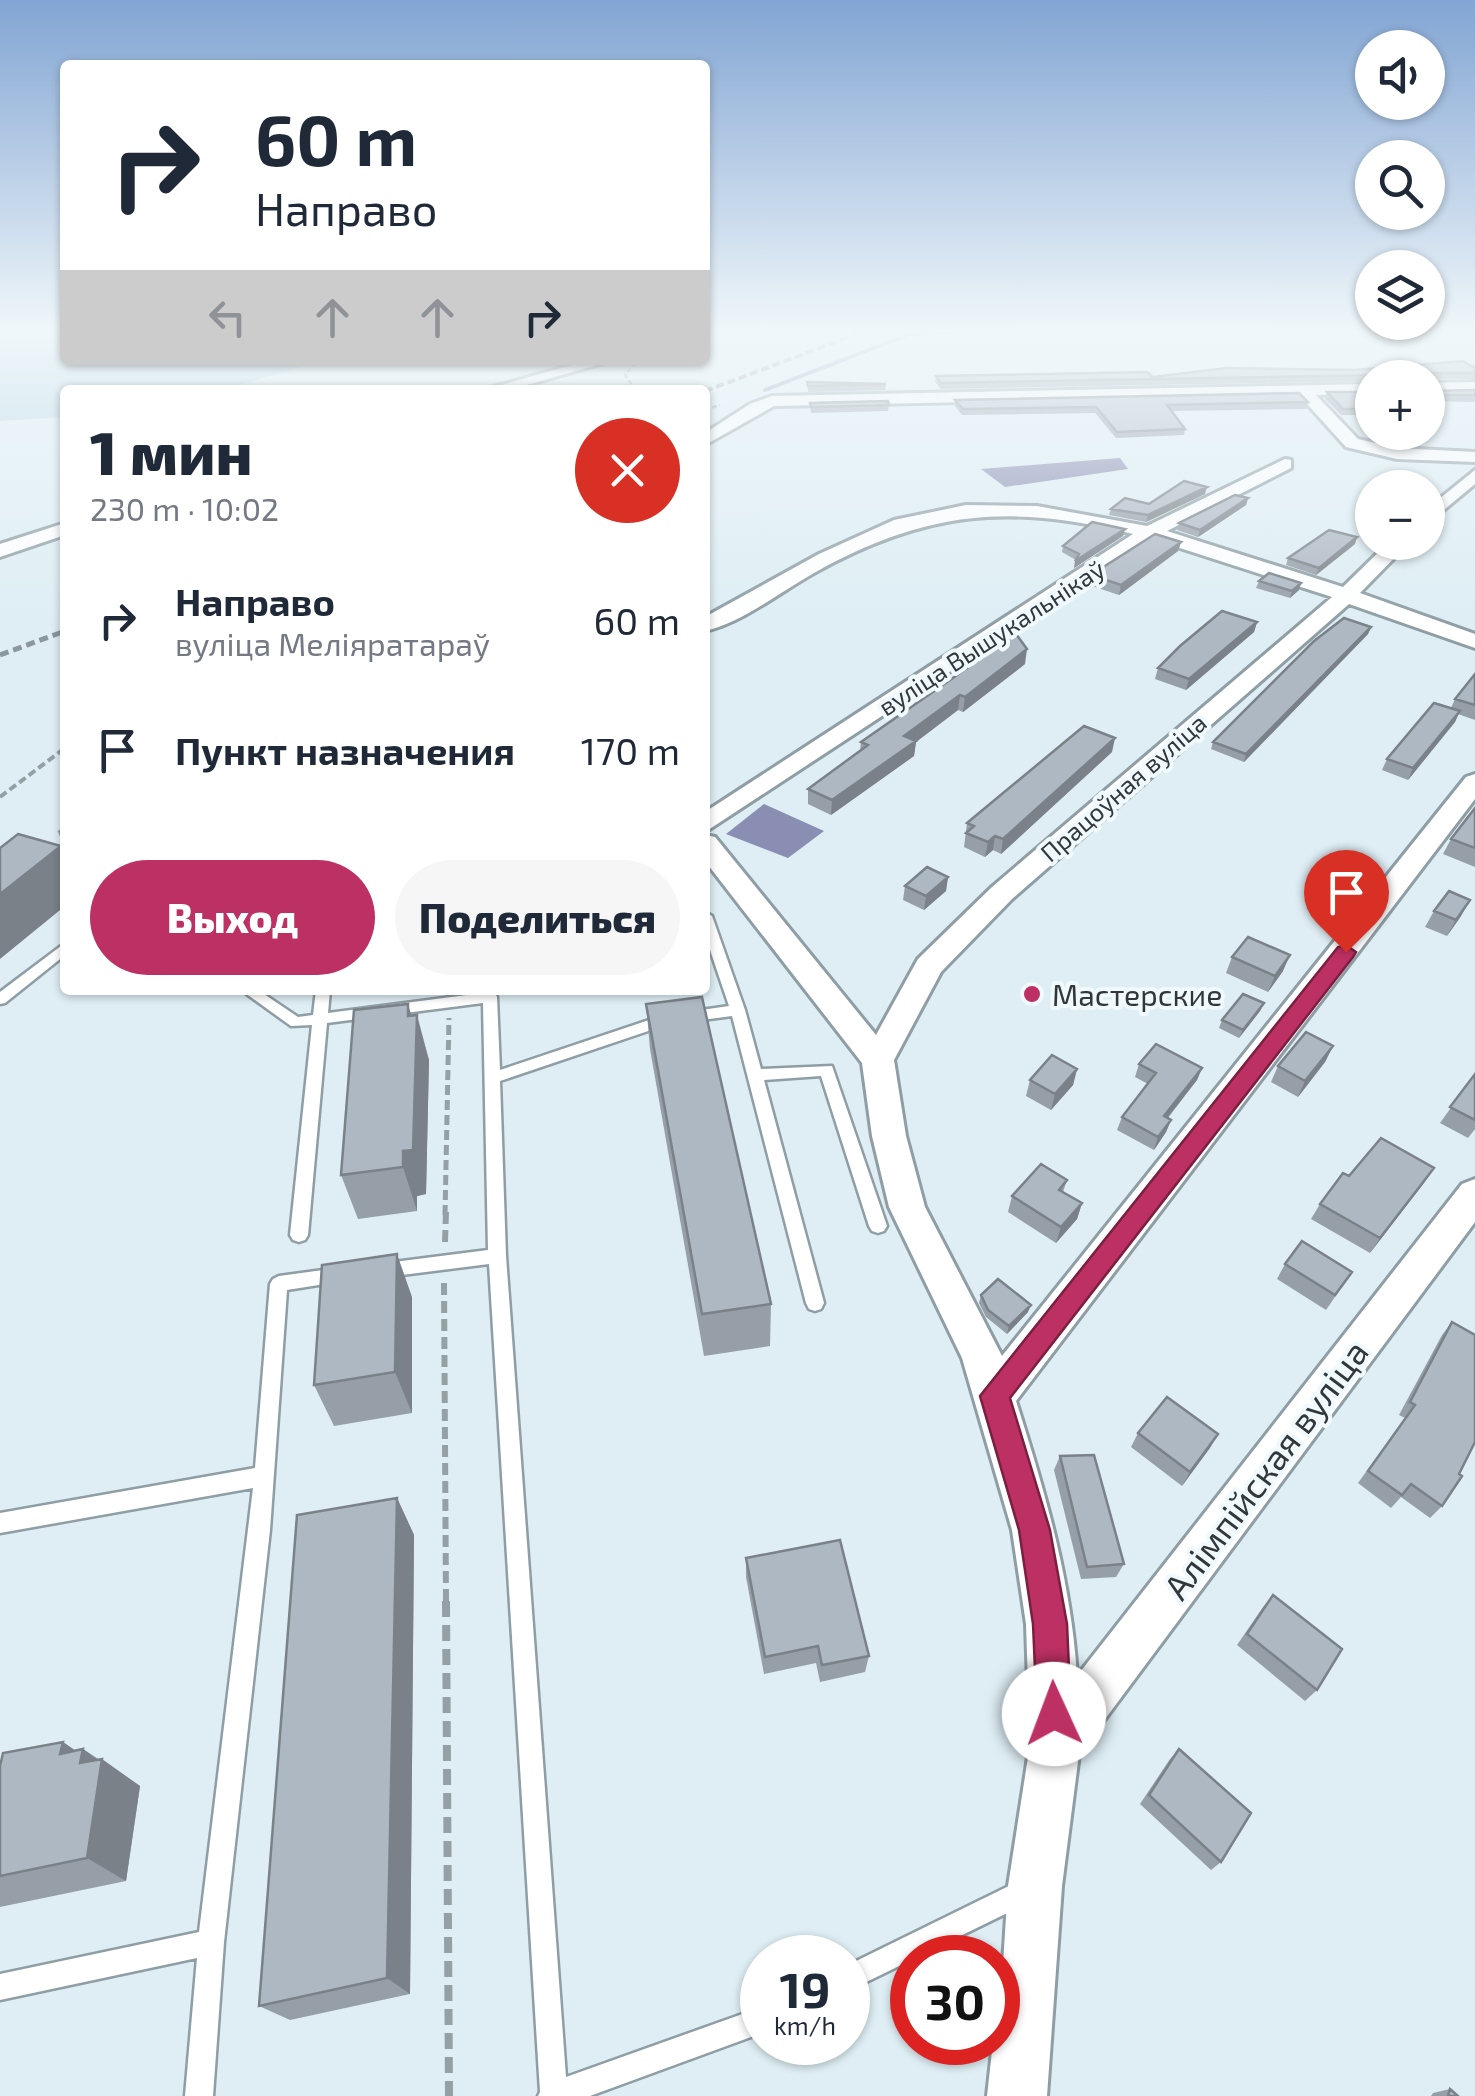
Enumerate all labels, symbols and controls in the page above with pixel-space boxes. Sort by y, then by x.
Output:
map controls [1355,30,1445,560]
button: sound [1355,30,1445,120]
text: 60 m [255,96,417,180]
icon: right [90,100,220,230]
button: search [1355,140,1445,230]
text: Направо [255,181,437,235]
button: layers [1355,250,1445,340]
icon: left [200,290,255,345]
icon: ahead [305,290,360,345]
icon: ahead [410,290,465,345]
icon: right [515,290,570,345]
button: + [1355,360,1445,450]
text: 1 мин [90,415,253,487]
button: close [575,418,680,523]
button: − [1355,470,1445,560]
text: 230 m · 10:02 [90,489,279,527]
street label: вуліца Вышукальнікаў [872,553,1110,722]
text: Направо [175,578,335,624]
icon: right [90,593,145,648]
text: 60 m [594,597,680,643]
text: вуліца Меліяратараў [175,624,490,662]
street label: Працоўная вуліца [1034,707,1213,868]
icon: arrive [90,723,145,778]
text: Пункт назначения [175,727,515,773]
text: 170 m [581,727,680,773]
pin [1304,850,1389,953]
button: Выход [90,860,375,975]
button: Поделиться [395,860,680,975]
icon: arrive [1319,865,1374,920]
place label: Мастерские [1052,976,1222,1012]
marker: Мастерские [1021,983,1043,1005]
street label: Алімпійская вуліца [1154,1331,1377,1607]
position arrow [1002,1662,1106,1766]
speed limit sign: 30 [890,1935,1020,2065]
text: 19 [779,1958,831,2018]
text: km/h [774,2010,836,2040]

